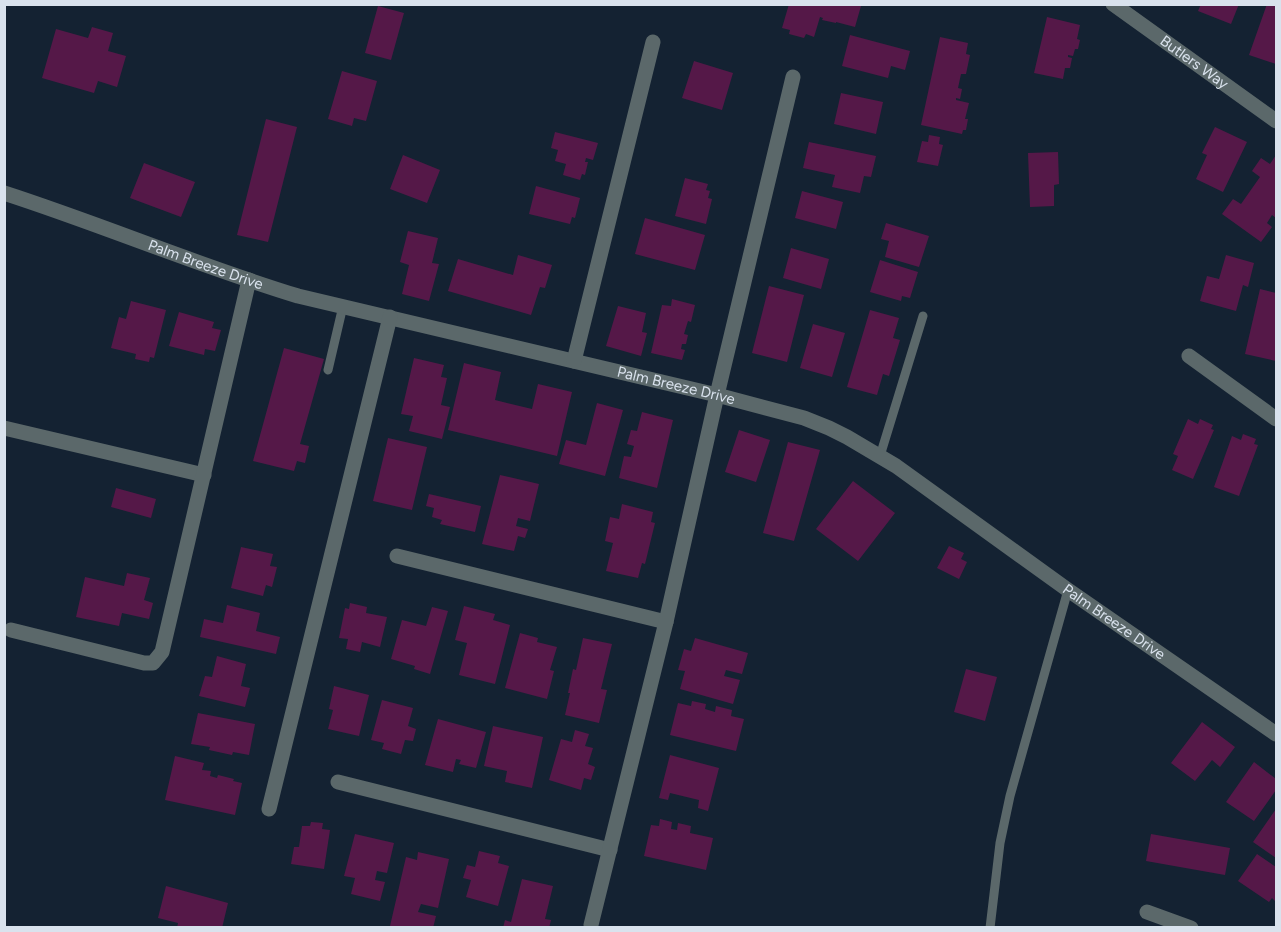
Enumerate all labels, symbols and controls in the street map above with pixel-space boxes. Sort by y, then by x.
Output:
street label: Butlers Way [1157,32,1232,93]
street label: Palm Breeze Drive [146,236,265,293]
street label: Palm Breeze Drive [615,363,737,408]
street label: Palm Breeze Drive [1059,580,1169,664]

